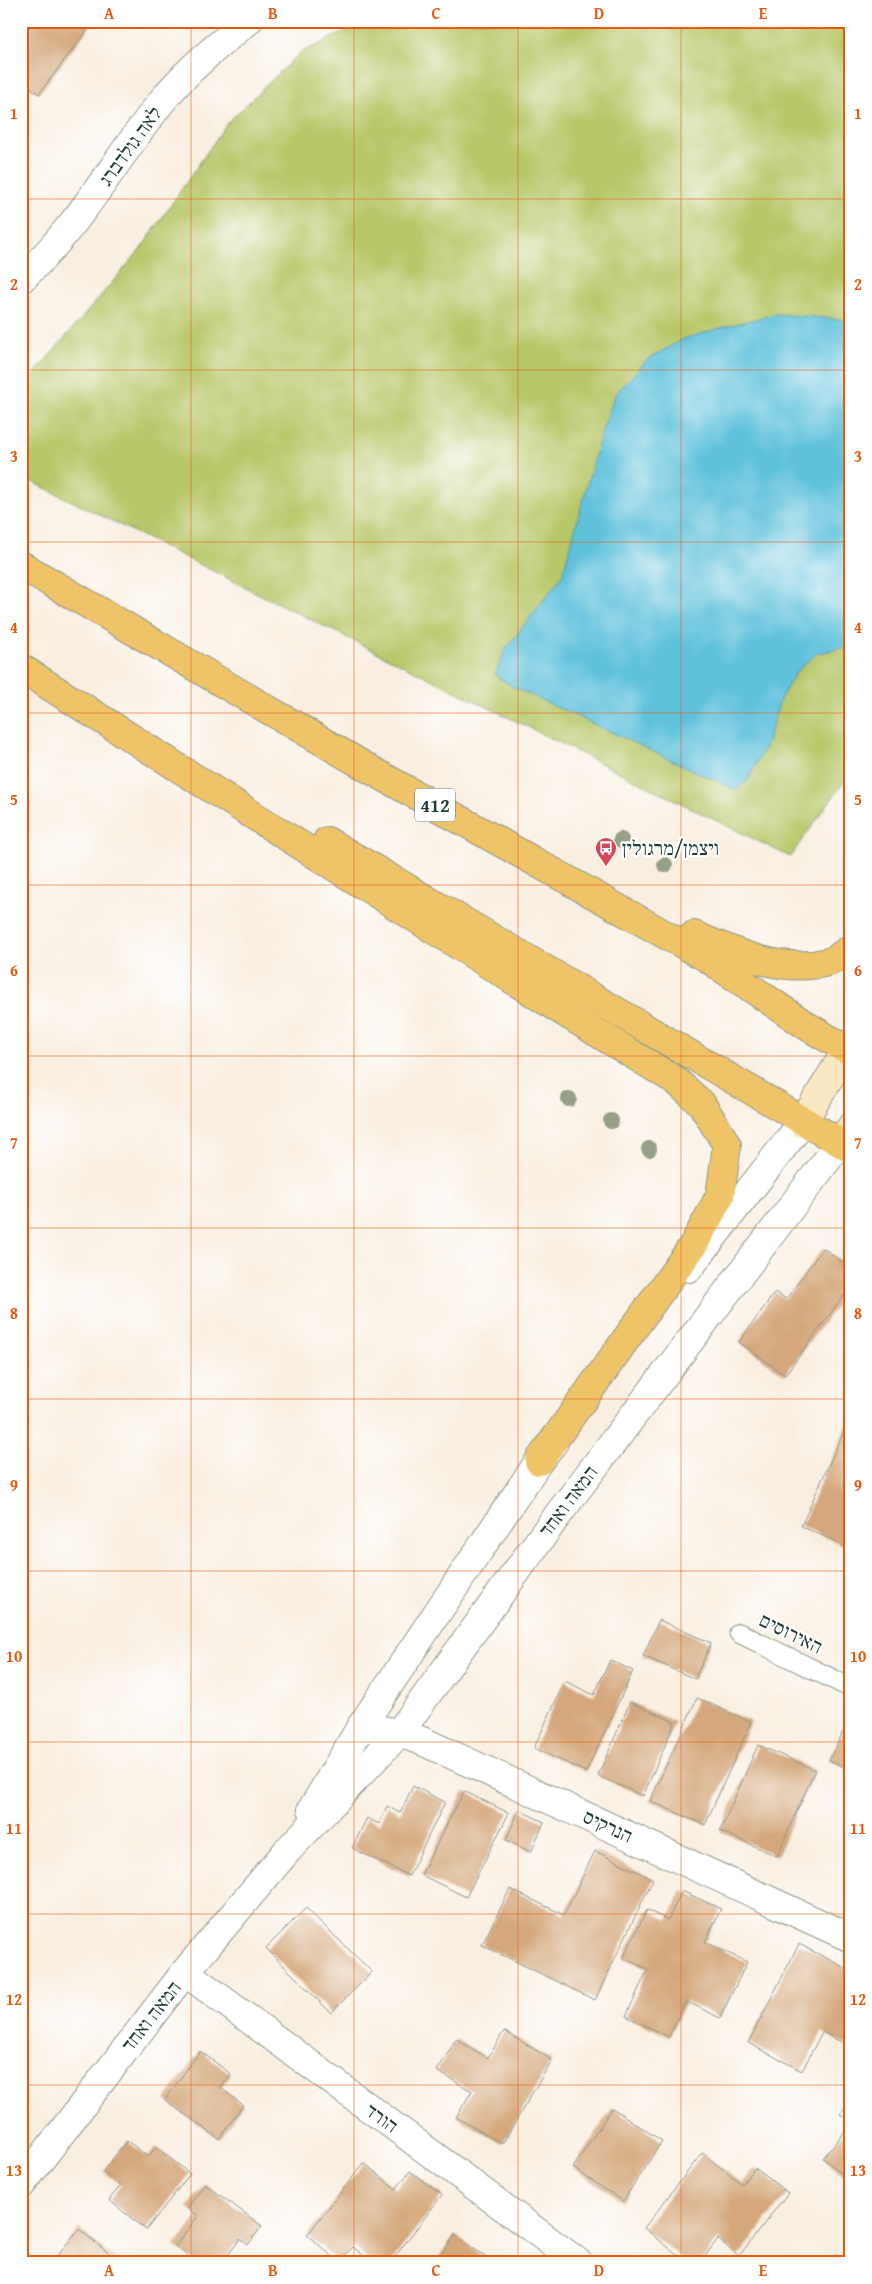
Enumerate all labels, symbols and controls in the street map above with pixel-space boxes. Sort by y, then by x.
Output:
text: A [104,1,115,25]
text: B [268,1,278,25]
text: C [431,1,441,25]
text: D [594,1,604,25]
text: E [759,1,768,25]
street label: לאה גולדברג [91,100,168,191]
text: 1 [10,101,18,125]
text: 1 [854,101,862,125]
text: 2 [10,272,18,296]
text: 2 [854,272,862,296]
text: 3 [10,444,18,468]
text: 3 [854,444,862,468]
text: 4 [10,615,18,639]
text: 4 [854,615,862,639]
text: 5 [10,787,18,811]
text: 5 [854,787,862,811]
road number: 412 [415,788,455,822]
place label: ויצמן/מרגולין [622,833,719,862]
bus stop icon: ויצמן/מרגולין [594,836,618,867]
text: 6 [10,958,18,982]
text: 6 [854,958,862,982]
text: 7 [10,1130,18,1154]
text: 7 [854,1130,862,1154]
text: 8 [10,1301,18,1325]
text: 8 [854,1301,862,1325]
street label: המאה ואחד [531,1459,604,1543]
text: 9 [10,1473,18,1497]
text: 9 [854,1473,862,1497]
street label: האירוסים [754,1605,828,1660]
text: 10 [6,1644,22,1668]
text: 10 [850,1644,866,1668]
street label: הנרקיס [579,1801,638,1850]
text: 11 [6,1816,22,1840]
text: 11 [850,1816,866,1840]
street label: המאה ואחד [114,1974,188,2057]
text: 12 [6,1987,22,2011]
text: 12 [850,1987,866,2011]
street label: הורד [360,2096,405,2140]
text: 13 [6,2158,22,2182]
text: 13 [850,2158,866,2182]
text: A [104,2258,115,2282]
text: B [268,2258,278,2282]
text: C [431,2258,441,2282]
text: D [594,2258,604,2282]
text: E [759,2258,768,2282]

